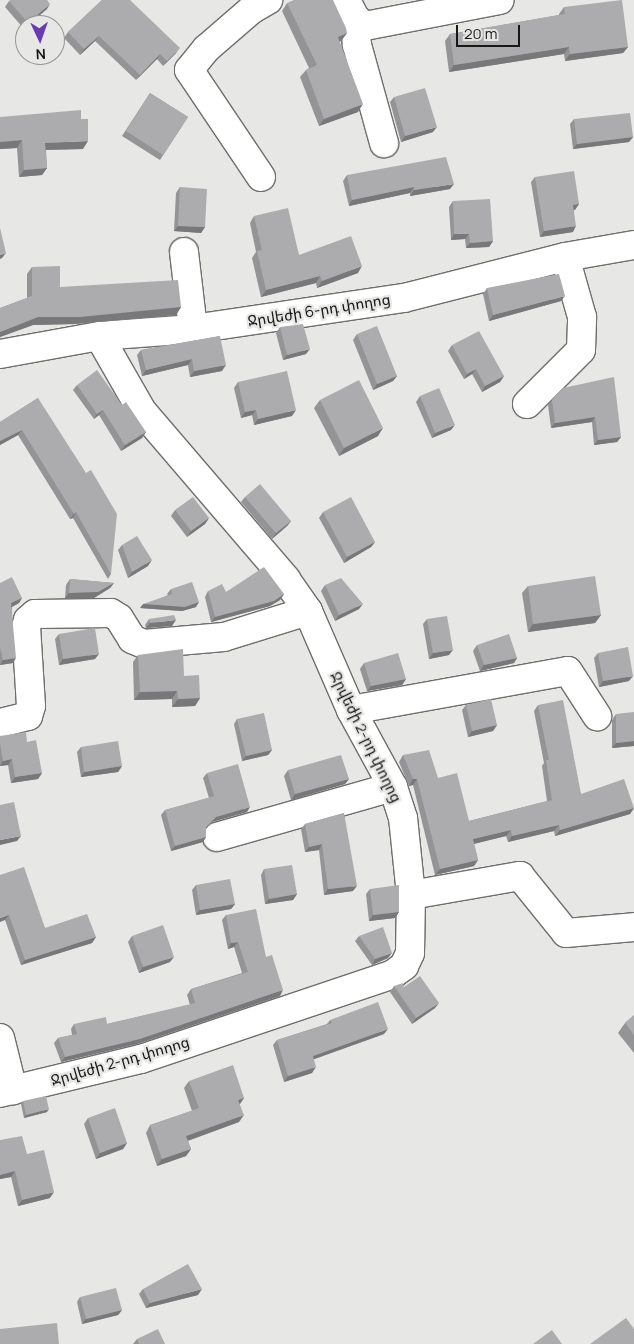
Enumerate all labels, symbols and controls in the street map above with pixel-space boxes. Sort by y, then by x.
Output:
north arrow [15,15,65,65]
scale bar [459,15,523,47]
text: 20 m [464,23,497,44]
text: N [35,45,46,64]
street label: Ջրվեժի 6-րդ փողոց [246,290,392,330]
street label: Ջրվեժի 2-րդ փողոց [326,669,406,805]
street label: Ջրվեժի 2-րդ փողոց [49,1033,191,1089]

